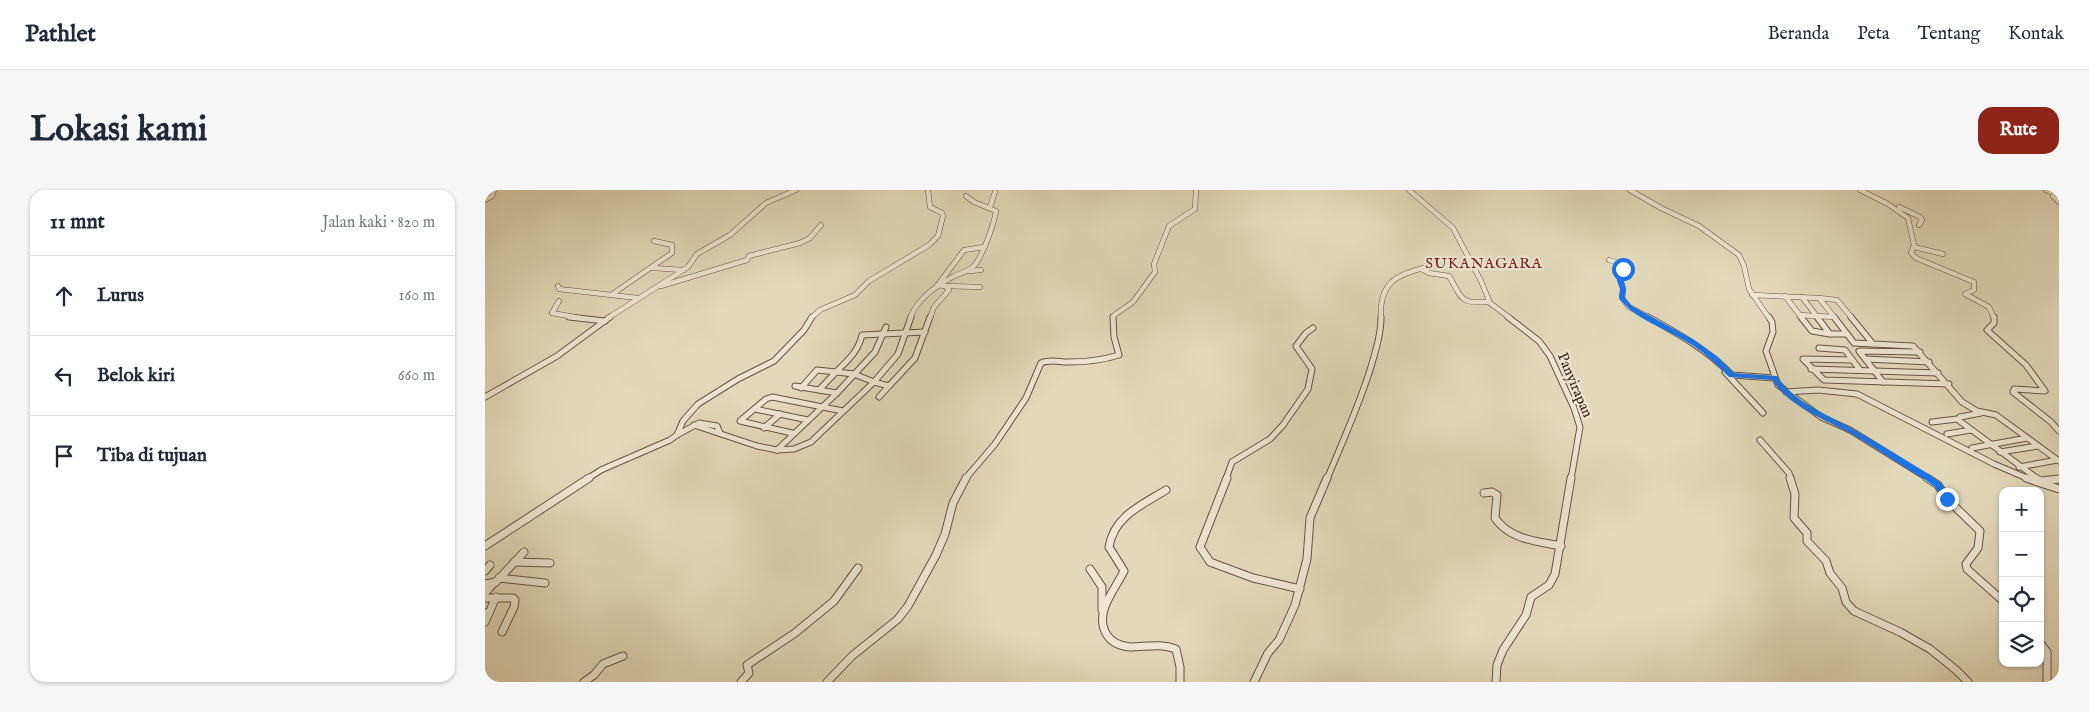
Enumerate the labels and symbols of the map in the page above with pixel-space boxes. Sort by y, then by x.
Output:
district label: SUKANAGARA [1425,254,1543,273]
route start [1612,258,1635,281]
street label: Panyirapan [1553,350,1597,420]
route end [1936,488,1959,511]

